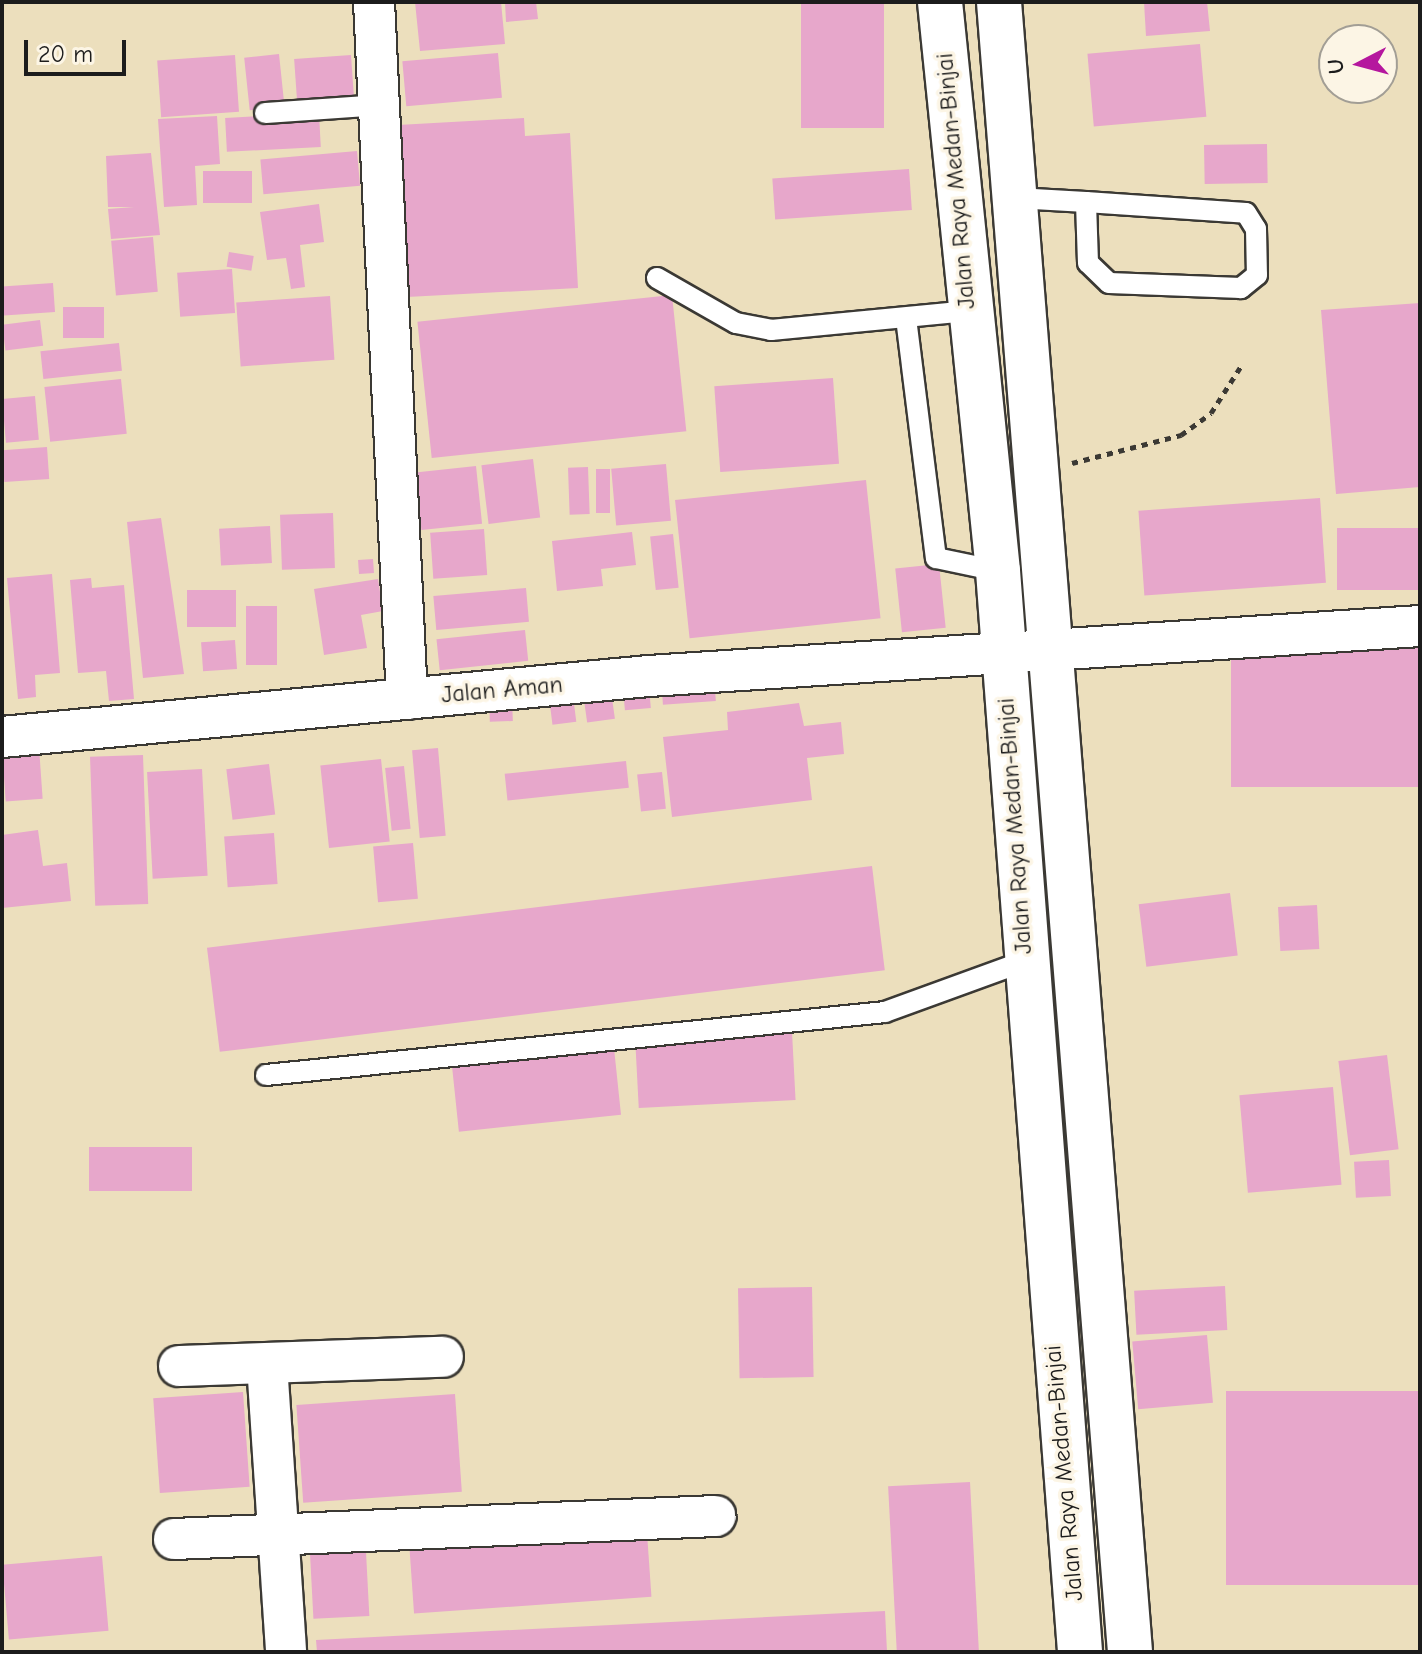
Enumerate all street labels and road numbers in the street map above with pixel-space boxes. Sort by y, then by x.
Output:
street label: Jalan Raya Medan-Binjai [930,52,982,310]
street label: Jalan Aman [440,670,564,710]
street label: Jalan Raya Medan-Binjai [992,697,1038,955]
street label: Jalan Raya Medan-Binjai [1038,1344,1090,1602]

